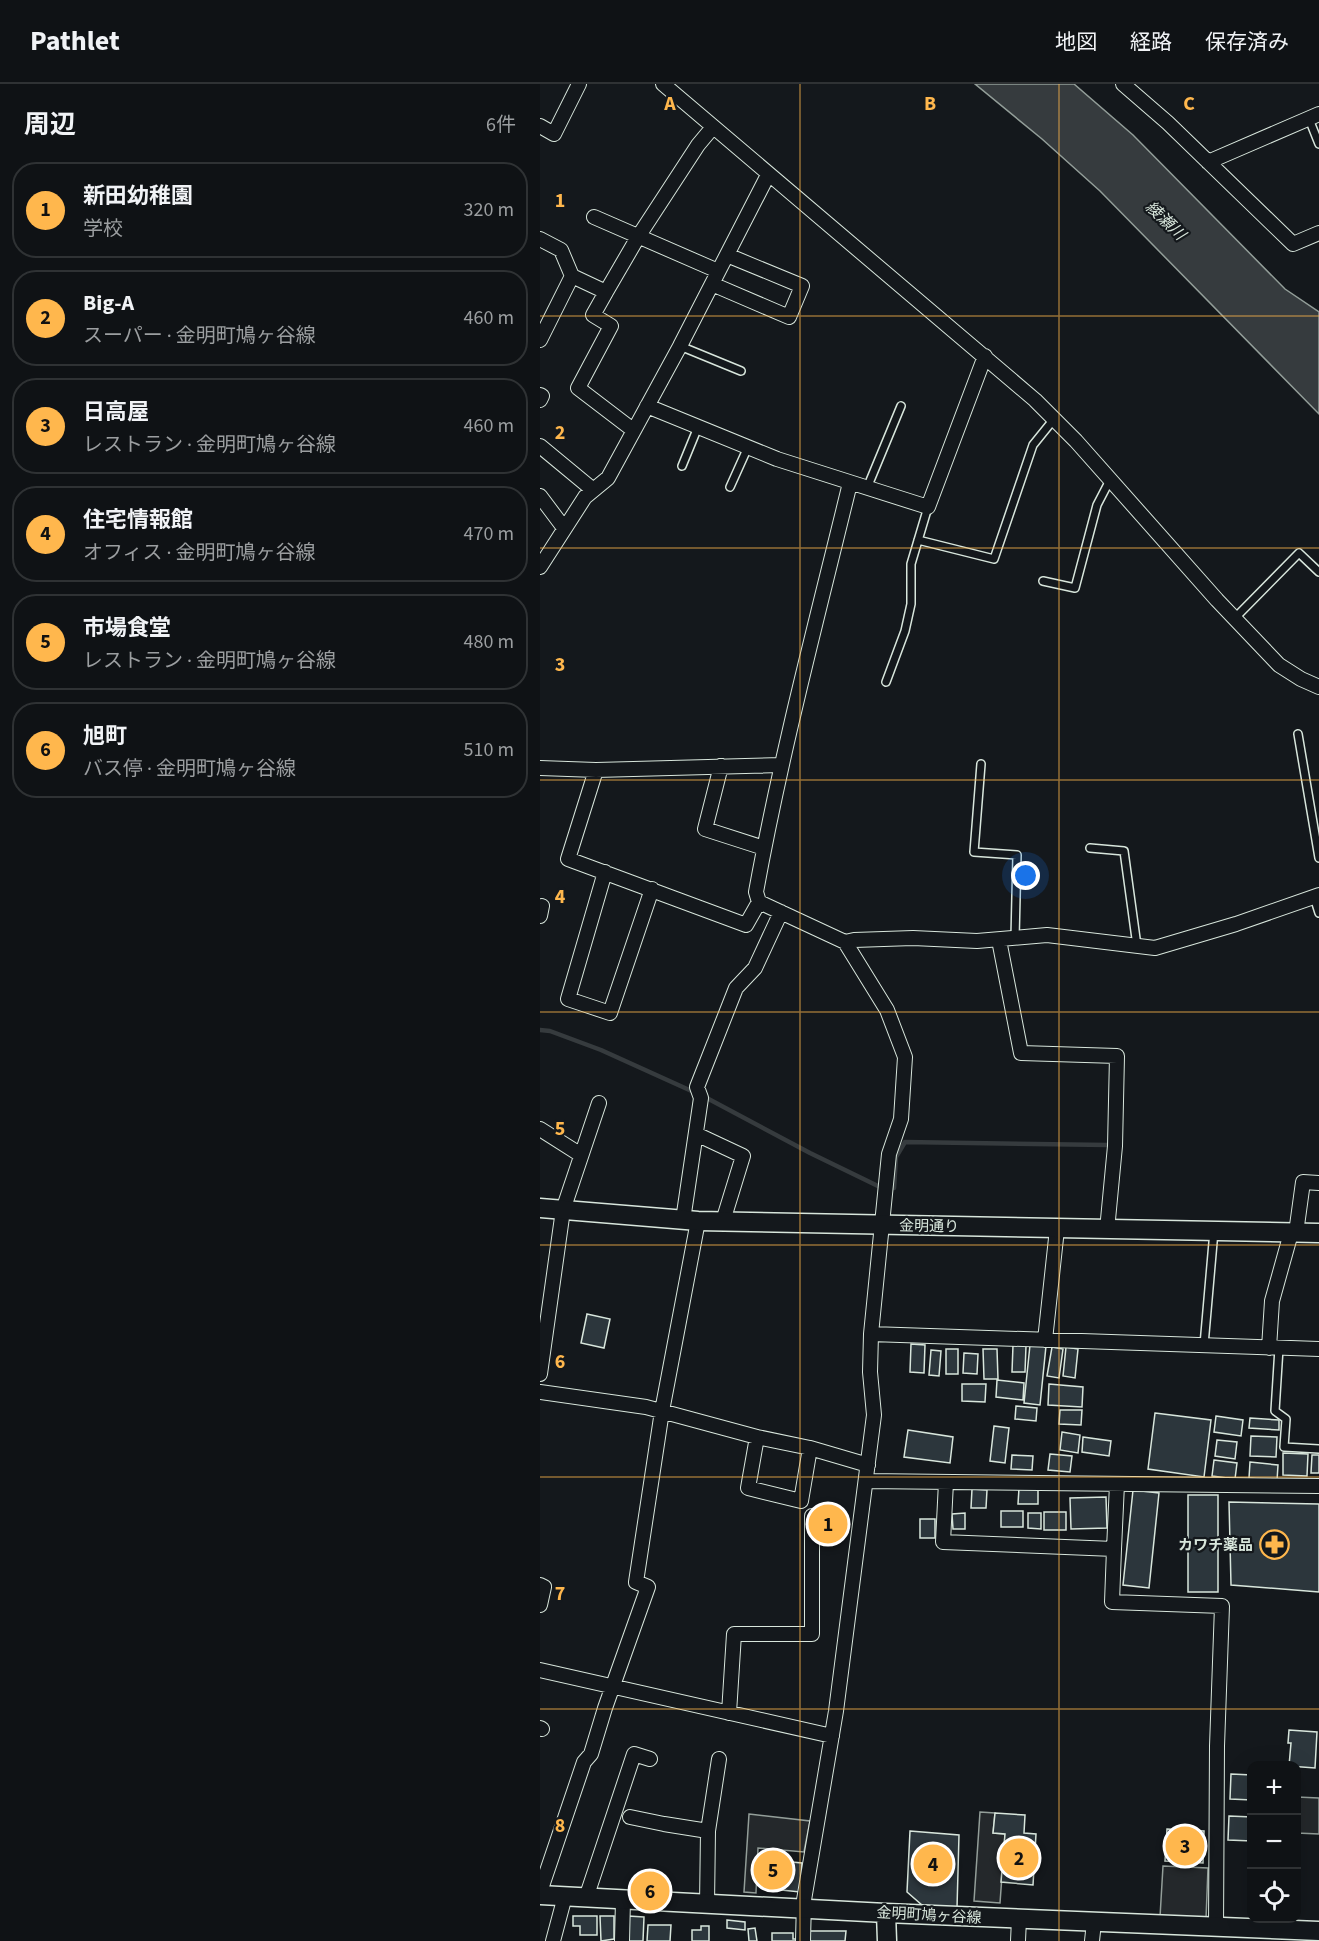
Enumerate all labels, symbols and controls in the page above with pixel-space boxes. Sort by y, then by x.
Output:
text: Pathlet [30,21,120,61]
text: 地図 [1055,27,1097,57]
text: 経路 [1130,27,1172,57]
text: 保存済み [1205,27,1289,57]
text: A [663,90,676,118]
text: B [924,90,936,118]
text: C [1183,90,1195,118]
text: 周辺 [24,106,76,143]
text: 6件 [486,111,516,139]
text: 新田幼稚園 [83,180,193,212]
text: 1 [555,187,565,215]
text: 1 [40,196,51,224]
text: 320 m [464,196,514,224]
water label: 綾瀬川 [1140,196,1192,247]
text: 学校 [83,215,123,243]
text: Big-A [83,287,134,319]
text: 2 [40,304,51,332]
text: 460 m [464,304,514,332]
text: スーパー · 金明町鳩ヶ谷線 [83,322,316,350]
text: 日高屋 [83,396,149,428]
text: 3 [40,412,51,440]
text: 460 m [464,412,514,440]
text: 2 [555,419,565,447]
text: レストラン · 金明町鳩ヶ谷線 [83,431,336,459]
text: 住宅情報館 [83,504,193,536]
text: 4 [40,520,51,548]
text: 470 m [464,520,514,548]
text: オフィス · 金明町鳩ヶ谷線 [83,539,316,567]
text: 市場食堂 [83,612,171,644]
text: 5 [40,628,51,656]
text: 480 m [464,628,514,656]
text: レストラン · 金明町鳩ヶ谷線 [83,647,336,675]
text: 3 [555,651,565,679]
text: 旭町 [83,720,127,752]
text: 6 [40,736,51,764]
text: 510 m [464,736,514,764]
text: バス停 · 金明町鳩ヶ谷線 [83,755,296,783]
your location [1011,861,1040,890]
text: 4 [555,883,566,911]
text: 5 [555,1115,565,1143]
street label: 金明通り [899,1215,959,1238]
text: 6 [555,1348,565,1376]
pin: 1 [808,1502,848,1546]
pharmacy icon: カワチ薬品 [1258,1529,1290,1561]
place label: カワチ薬品 [1178,1535,1253,1556]
text: 7 [555,1580,565,1608]
map controls [1247,1761,1301,1923]
button: + [1247,1761,1301,1815]
text: 8 [555,1812,565,1840]
button: − [1247,1815,1301,1869]
pin: 3 [1166,1824,1204,1868]
pin: 2 [1000,1836,1038,1880]
pin: 4 [914,1842,952,1886]
pin: 5 [754,1848,792,1892]
pin: 6 [630,1868,670,1914]
button: locate [1247,1869,1301,1923]
street label: 金明町鳩ヶ谷線 [876,1902,982,1929]

